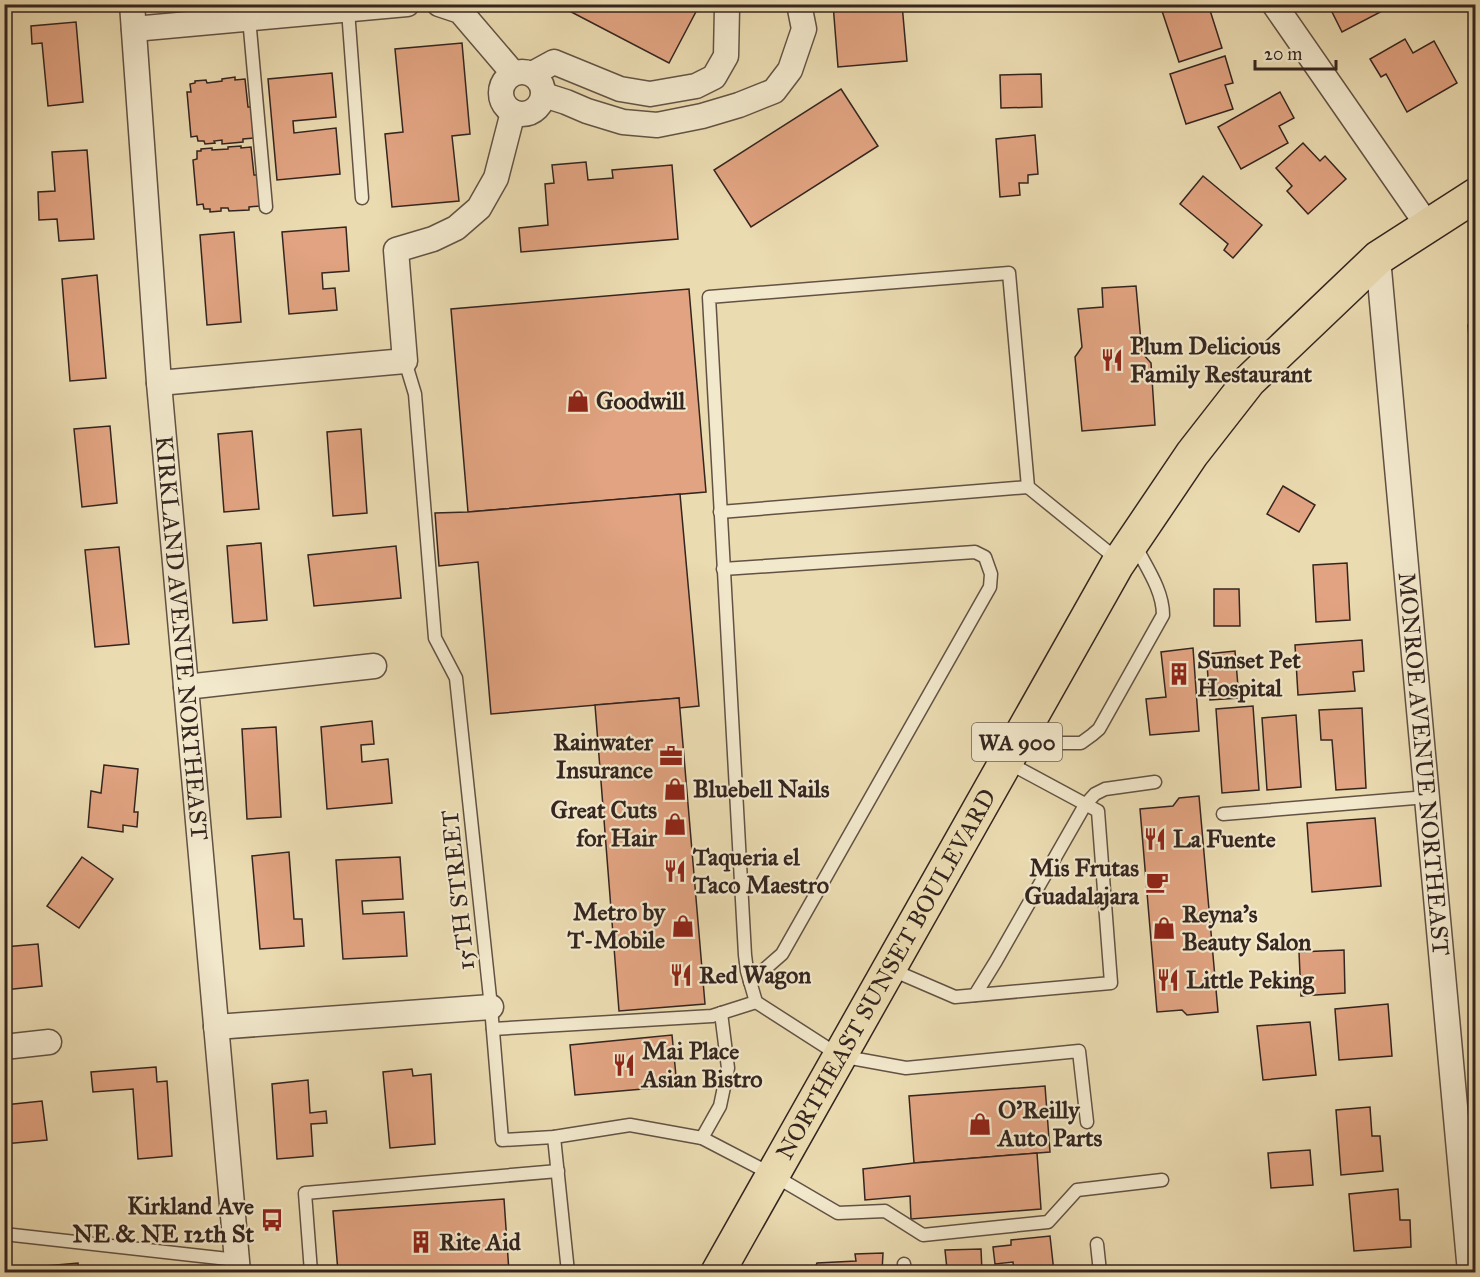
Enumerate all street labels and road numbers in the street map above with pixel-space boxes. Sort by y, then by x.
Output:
street label: KIRKLAND AVENUE NORTHEAST [149,435,215,841]
street label: MONROE AVENUE NORTHEAST [1392,571,1456,957]
road number: WA 900 [972,723,1062,761]
street label: NORTHEAST SUNSET BOULEVARD [770,783,1003,1165]
street label: 15TH STREET [435,808,481,972]

